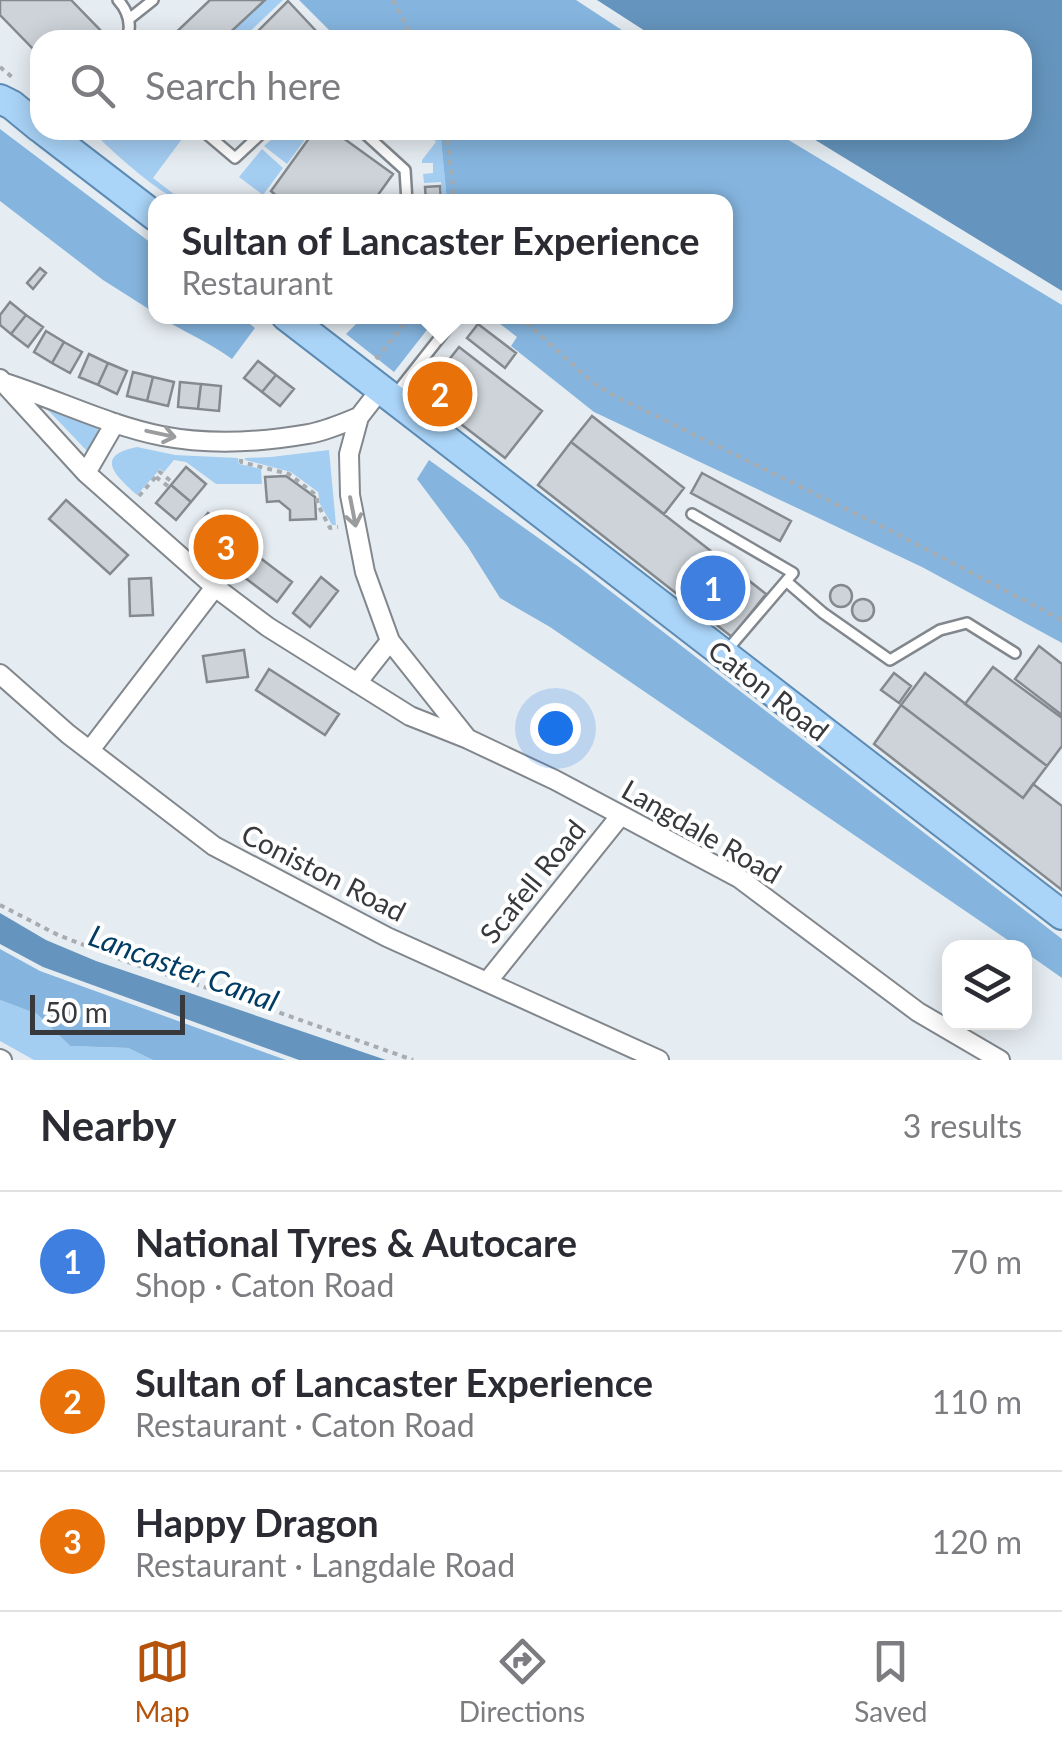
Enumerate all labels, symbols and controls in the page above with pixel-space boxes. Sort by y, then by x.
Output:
search box [30,30,1032,140]
icon: search [65,58,120,113]
text: Search here [145,62,341,108]
popup [148,194,733,324]
text: Sultan of Lancaster Experience [182,217,699,263]
text: Restaurant [182,263,333,302]
pin: 2 [408,356,472,432]
one-way arrow [144,426,176,445]
one-way arrow [345,496,364,528]
pin: 3 [194,510,258,584]
pin: 1 [680,550,746,626]
street label: Caton Road [702,633,836,747]
your location [530,703,581,754]
street label: Langdale Road [616,772,788,890]
street label: Scafell Road [472,812,592,950]
street label: Coniston Road [236,816,412,928]
water label: Lancaster Canal [84,916,284,1018]
map controls [942,940,1032,1030]
button: layers [942,940,1032,1030]
scale bar [30,990,185,1034]
text: 50 m [45,995,108,1029]
text: Nearby [40,1100,177,1150]
text: 3 results [903,1106,1022,1145]
text: National Tyres & Autocare [135,1219,577,1265]
text: 1 [63,1242,82,1281]
text: 70 m [950,1242,1022,1281]
text: Shop · Caton Road [135,1265,394,1304]
text: Sultan of Lancaster Experience [135,1359,653,1405]
text: 2 [63,1382,82,1421]
text: 110 m [932,1382,1022,1421]
text: Restaurant · Caton Road [135,1405,475,1444]
text: Happy Dragon [135,1499,379,1545]
text: 3 [63,1522,82,1561]
text: 120 m [932,1522,1022,1561]
text: Restaurant · Langdale Road [135,1545,515,1584]
tab: Map [135,1634,190,1728]
tab: Directions [459,1634,585,1728]
tab: Saved [854,1634,927,1728]

